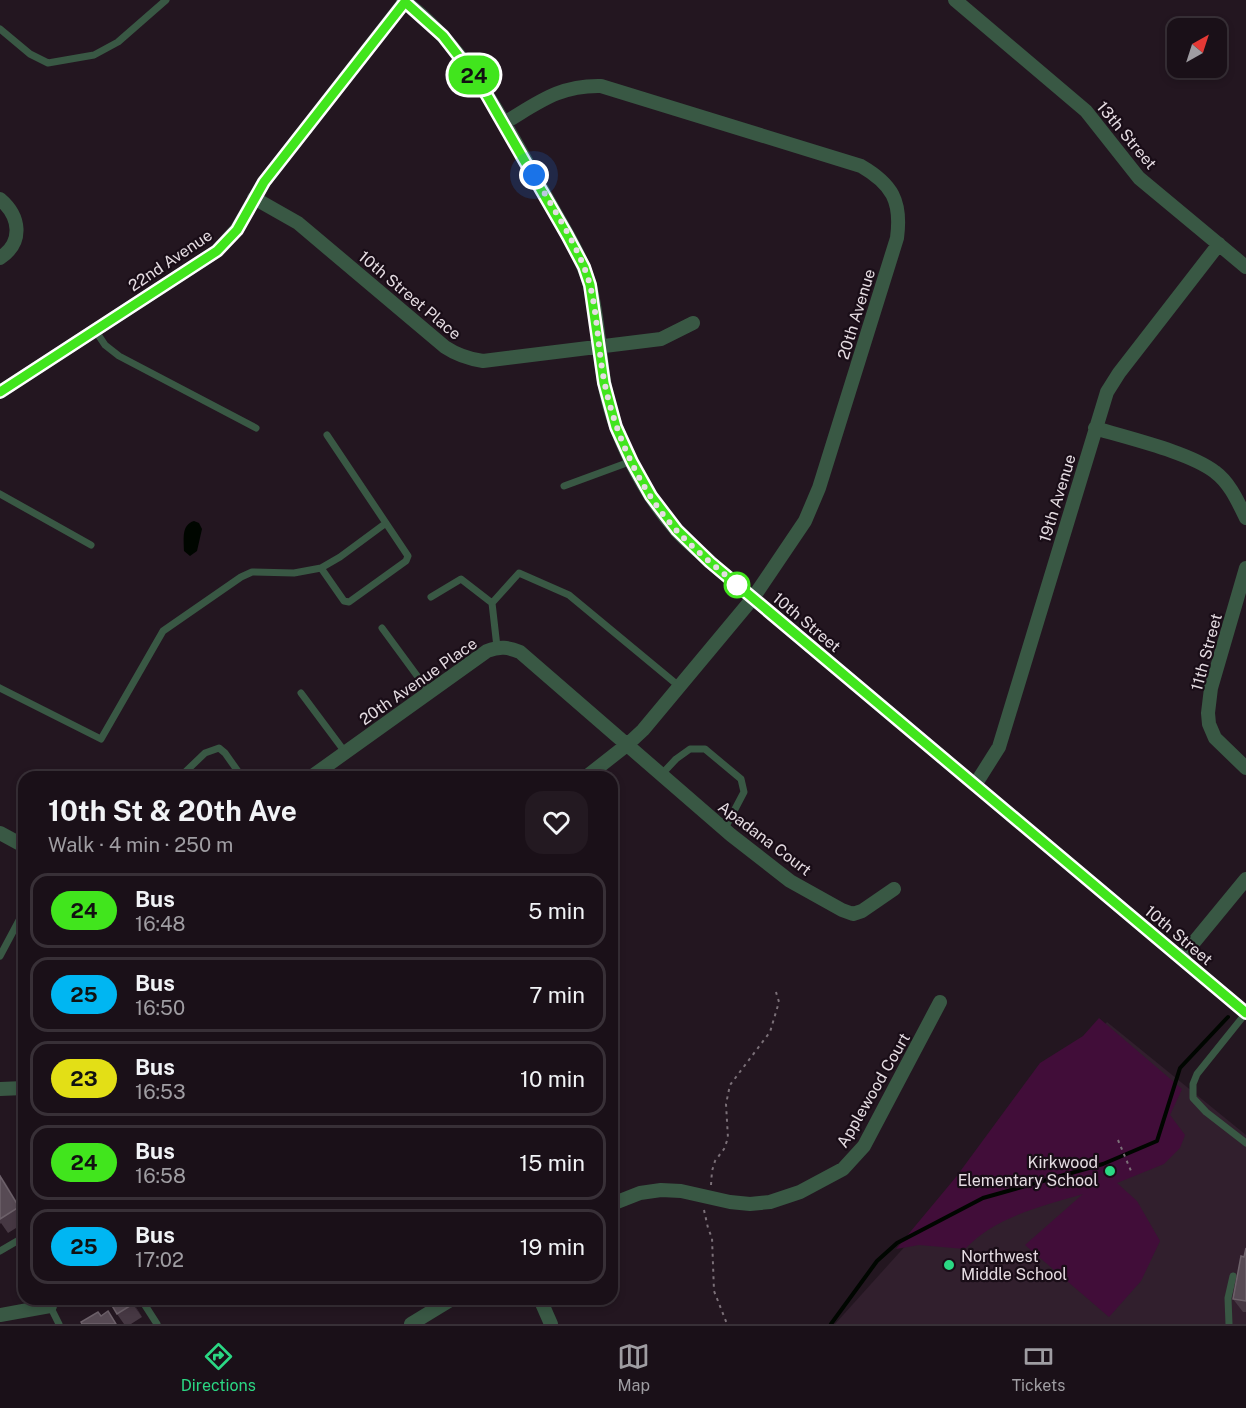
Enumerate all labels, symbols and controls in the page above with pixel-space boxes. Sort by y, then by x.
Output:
north arrow [1167,18,1227,78]
map controls [1167,18,1227,78]
line badge: 24 [447,56,501,94]
text: 24 [460,63,488,88]
street label: 13th Street [1093,98,1160,173]
your location [519,160,549,190]
street label: 22nd Avenue [125,226,216,295]
street label: 10th Street Place [355,247,465,344]
street label: 20th Avenue [834,267,879,362]
street label: 19th Avenue [1035,452,1080,544]
unlabelled marker [724,572,750,598]
street label: 10th Street [769,589,844,656]
street label: 11th Street [1187,611,1226,693]
street label: 20th Avenue Place [356,634,481,729]
button: heart [525,791,588,854]
text: 10th St & 20th Ave [48,794,297,827]
street label: Apadana Court [714,797,815,880]
text: Walk · 4 min · 250 m [48,833,233,857]
text: Bus [135,886,175,912]
text: 24 [70,898,98,923]
text: 5 min [528,898,585,924]
street label: 10th Street [1141,902,1216,969]
text: 16:48 [135,912,186,936]
text: Bus [135,970,175,996]
text: 25 [70,982,98,1007]
text: 7 min [529,982,585,1008]
text: 16:50 [135,996,185,1020]
street label: Applewood Court [833,1030,914,1151]
text: Bus [135,1054,175,1080]
text: 23 [70,1066,98,1091]
text: 10 min [520,1066,585,1092]
text: 16:53 [135,1080,186,1104]
text: Bus [135,1138,175,1164]
text: 24 [70,1150,98,1175]
text: 15 min [519,1150,585,1176]
place label: Kirkwood Elementary School [958,1153,1098,1190]
text: 16:58 [135,1164,186,1188]
marker: Kirkwood Elementary School [1103,1164,1117,1178]
text: Bus [135,1222,175,1248]
text: 25 [70,1234,98,1259]
text: 19 min [520,1234,585,1260]
place label: Northwest Middle School [961,1247,1067,1284]
text: 17:02 [135,1248,184,1272]
marker: Northwest Middle School [942,1258,956,1272]
tab: Directions [181,1340,256,1395]
tab: Map [617,1340,650,1395]
tab: Tickets [1012,1340,1065,1395]

